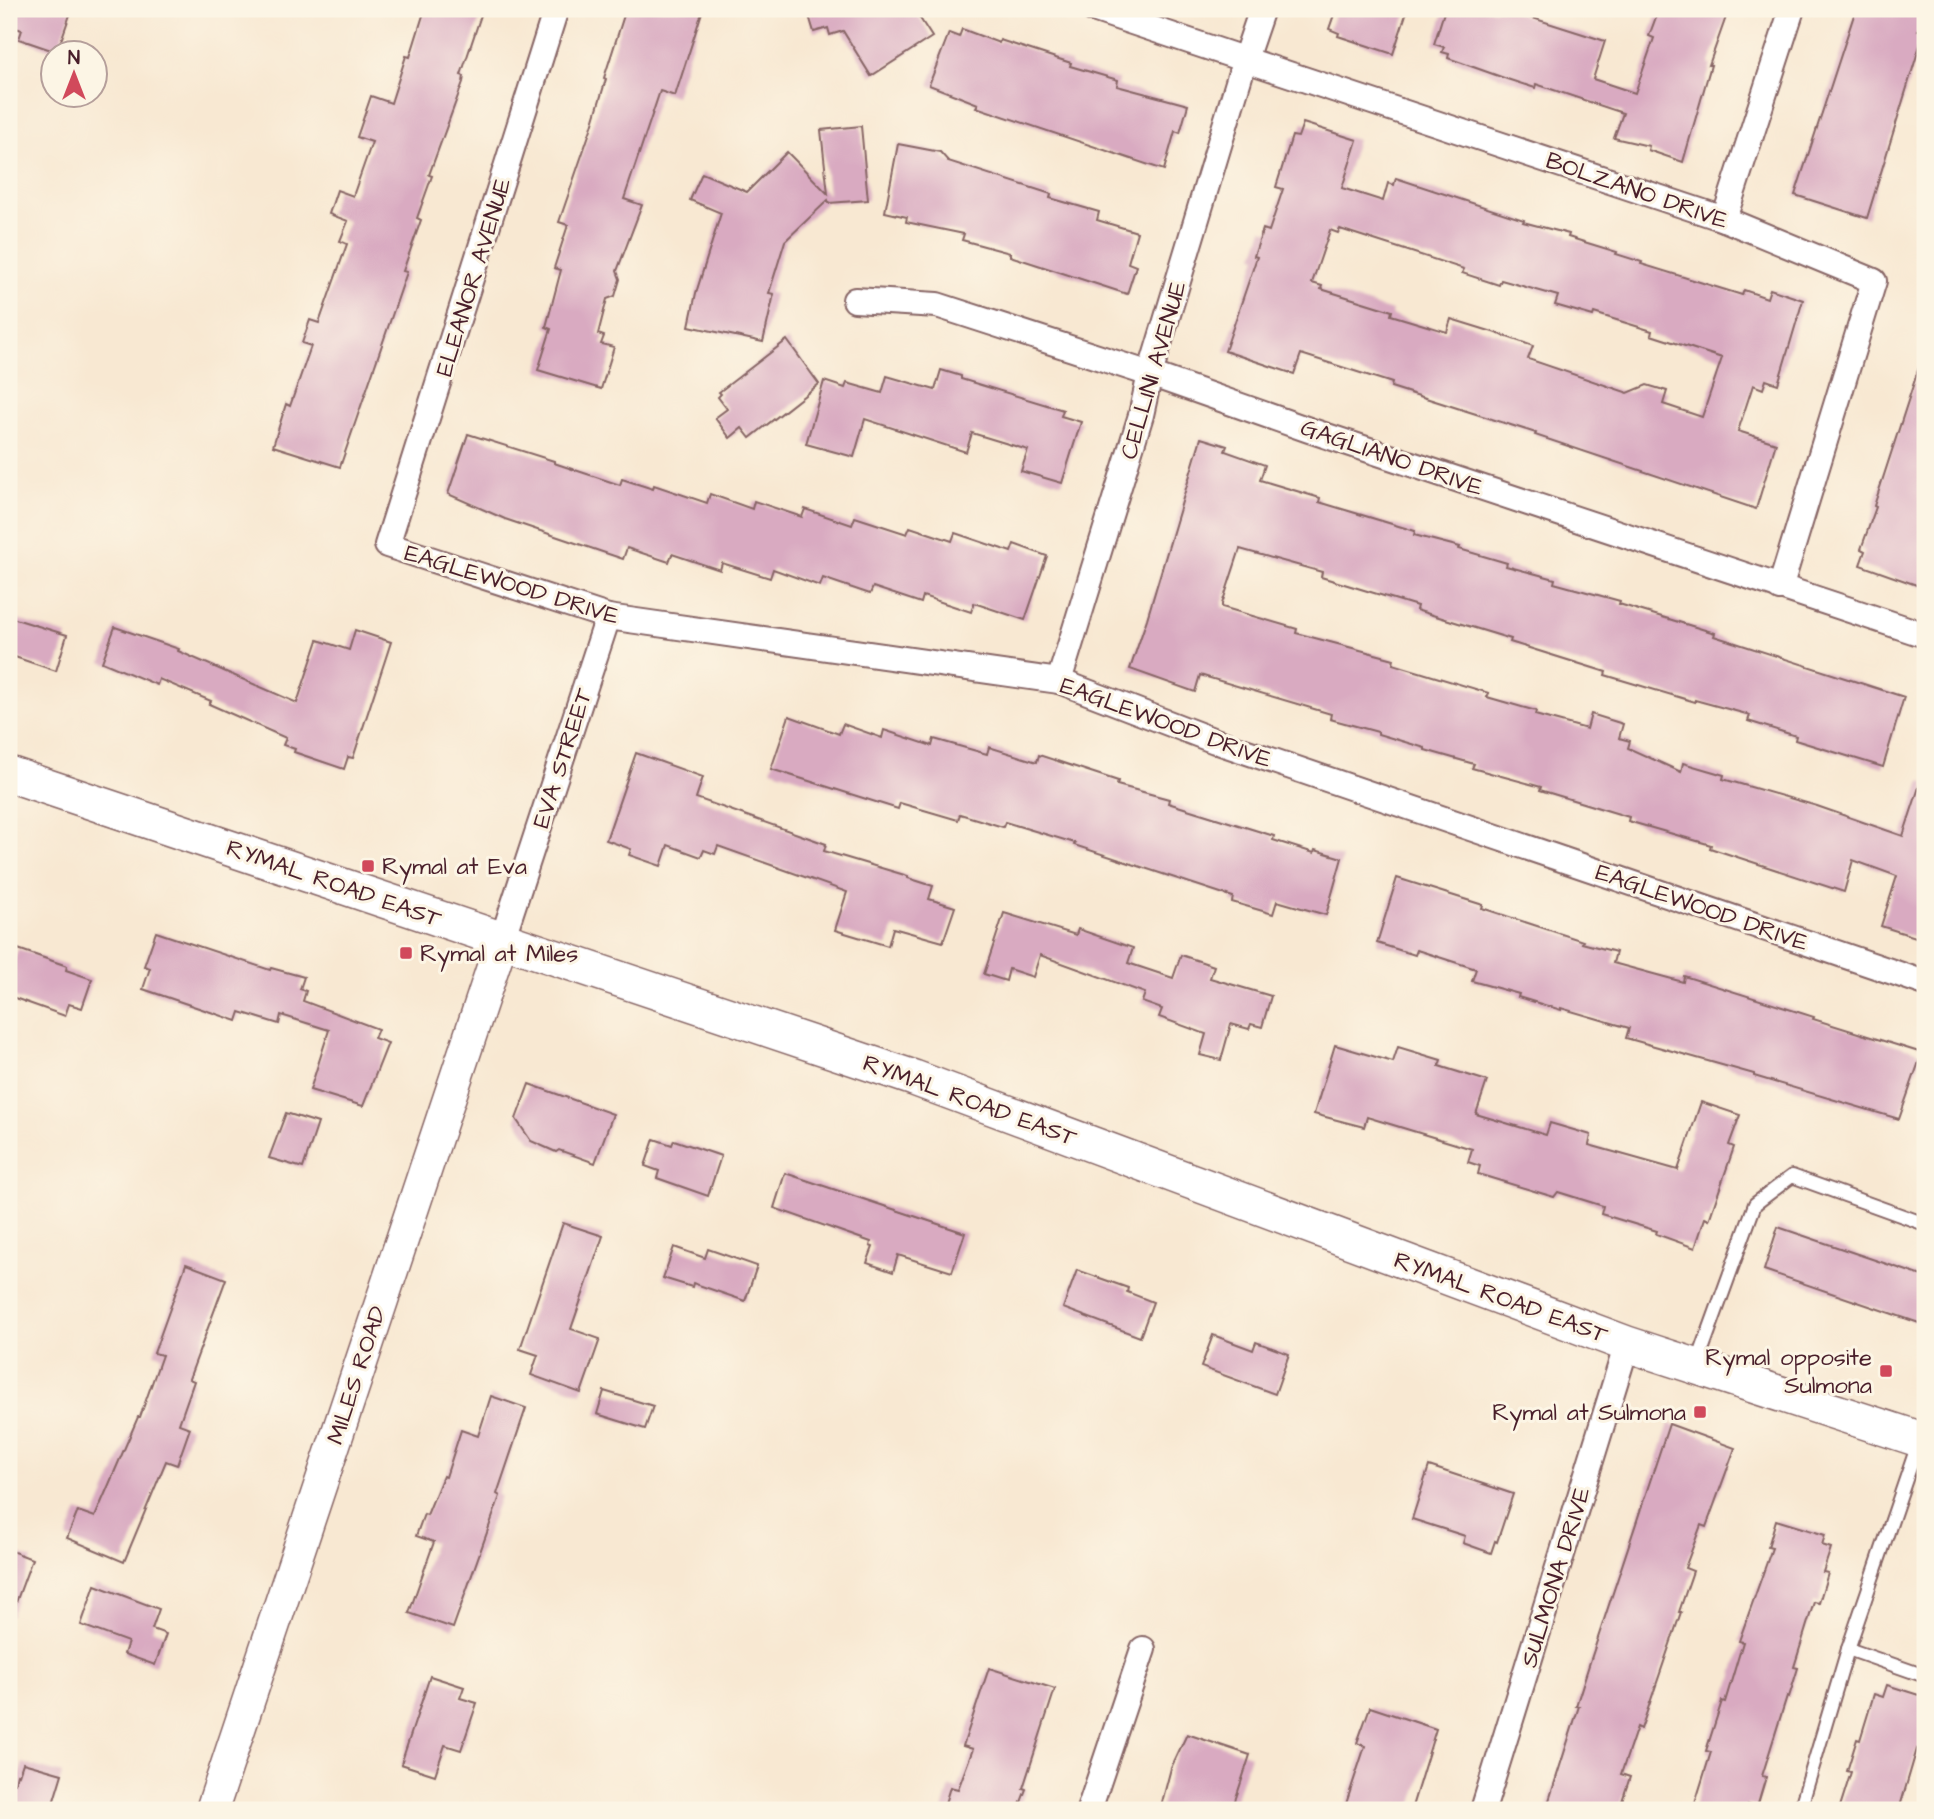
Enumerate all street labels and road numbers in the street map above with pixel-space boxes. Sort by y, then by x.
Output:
street label: BOLZANO DRIVE [1541,144,1732,238]
street label: ELEANOR AVENUE [428,174,520,381]
street label: CELLINI AVENUE [1112,277,1196,463]
street label: GAGLIANO DRIVE [1296,411,1487,505]
street label: EAGLEWOOD DRIVE [400,536,623,634]
street label: EAGLEWOOD DRIVE [1055,669,1276,777]
street label: EVA STREET [524,684,602,833]
street label: RYMAL ROAD EAST [222,831,446,937]
street label: EAGLEWOOD DRIVE [1591,856,1812,960]
street label: RYMAL ROAD EAST [858,1046,1081,1155]
street label: RYMAL ROAD EAST [1389,1243,1612,1352]
street label: MILES ROAD [319,1302,395,1449]
street label: SULMONA DRIVE [1512,1483,1600,1672]

